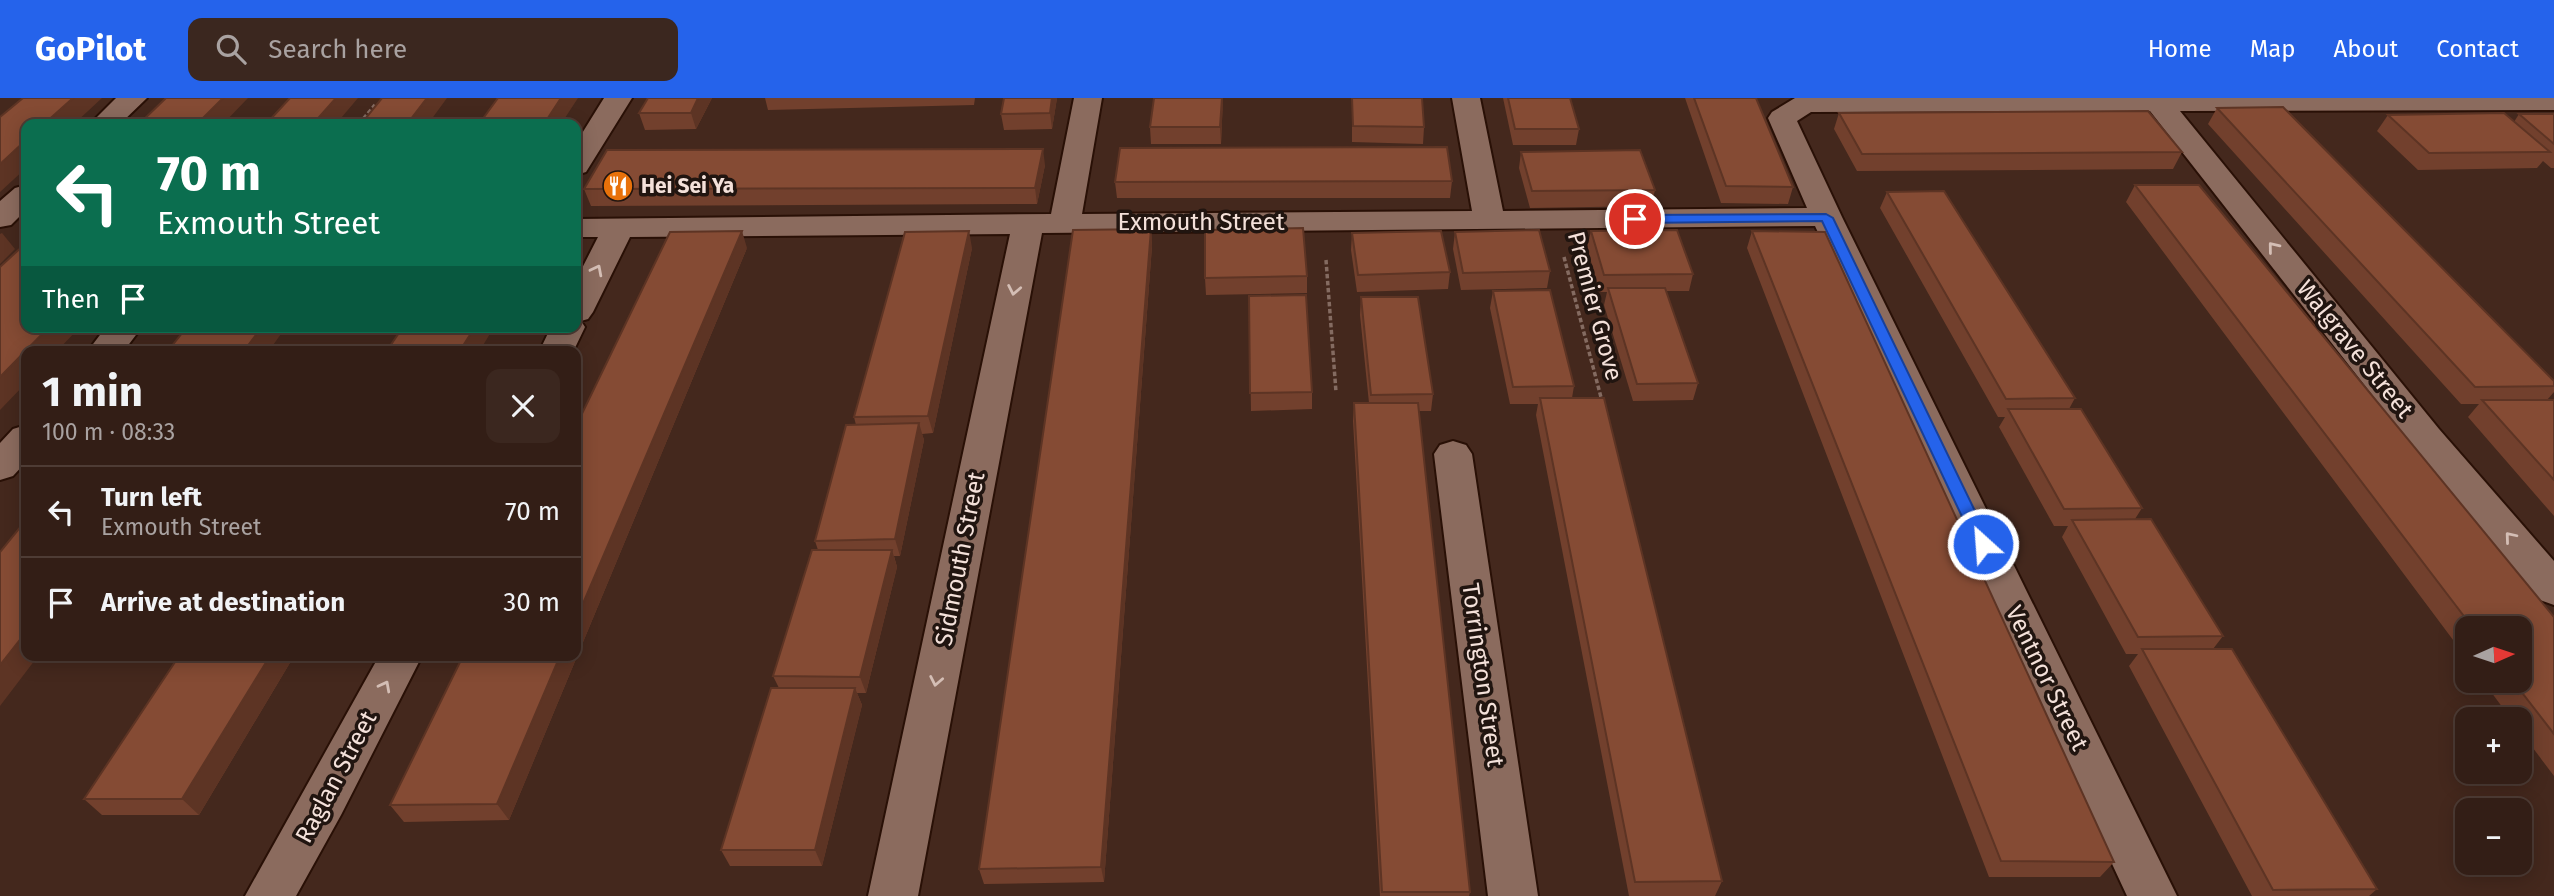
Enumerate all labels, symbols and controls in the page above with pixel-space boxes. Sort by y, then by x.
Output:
search box [188,18,678,81]
text: GoPilot [35,29,146,69]
icon: search [212,30,250,68]
text: Search here [268,34,407,65]
text: Home [2148,35,2212,63]
text: Map [2250,35,2296,63]
text: About [2334,35,2398,63]
text: Contact [2436,35,2519,63]
text: 70 m [157,144,261,203]
icon: left [42,147,133,238]
restaurant icon: Hei Sei Ya [601,169,635,203]
place label: Hei Sei Ya [641,173,734,199]
pin [1605,189,1665,249]
icon: arrive [1616,200,1654,238]
text: Exmouth Street [157,204,380,242]
street label: Exmouth Street [1117,208,1285,236]
street label: Premier Grove [1562,228,1628,384]
one-way arrow [2269,242,2282,255]
one-way arrow [589,265,603,277]
street label: Walgrave Street [2291,275,2419,424]
icon: arrive [114,280,152,318]
text: Then [42,284,100,315]
one-way arrow [1008,284,1023,296]
text: 1 min [42,367,143,417]
button: close [486,369,560,443]
text: 100 m · 08:33 [42,418,175,446]
street label: Sidmouth Street [929,469,991,649]
text: Turn left [101,482,202,513]
icon: left [42,493,80,531]
text: 70 m [505,496,560,527]
position arrow [1946,507,2020,581]
text: Exmouth Street [101,513,261,541]
one-way arrow [2506,533,2518,546]
street label: Torrington Street [1456,582,1510,769]
icon: arrive [42,584,80,622]
text: Arrive at destination [101,587,345,618]
text: 30 m [503,587,560,618]
street label: Ventnor Street [2000,601,2094,755]
north arrow [2455,616,2532,693]
map controls [2455,616,2532,875]
one-way arrow [930,675,945,687]
one-way arrow [377,681,391,693]
street label: Raglan Street [290,706,383,848]
button: + [2455,707,2532,784]
button: − [2455,798,2532,875]

